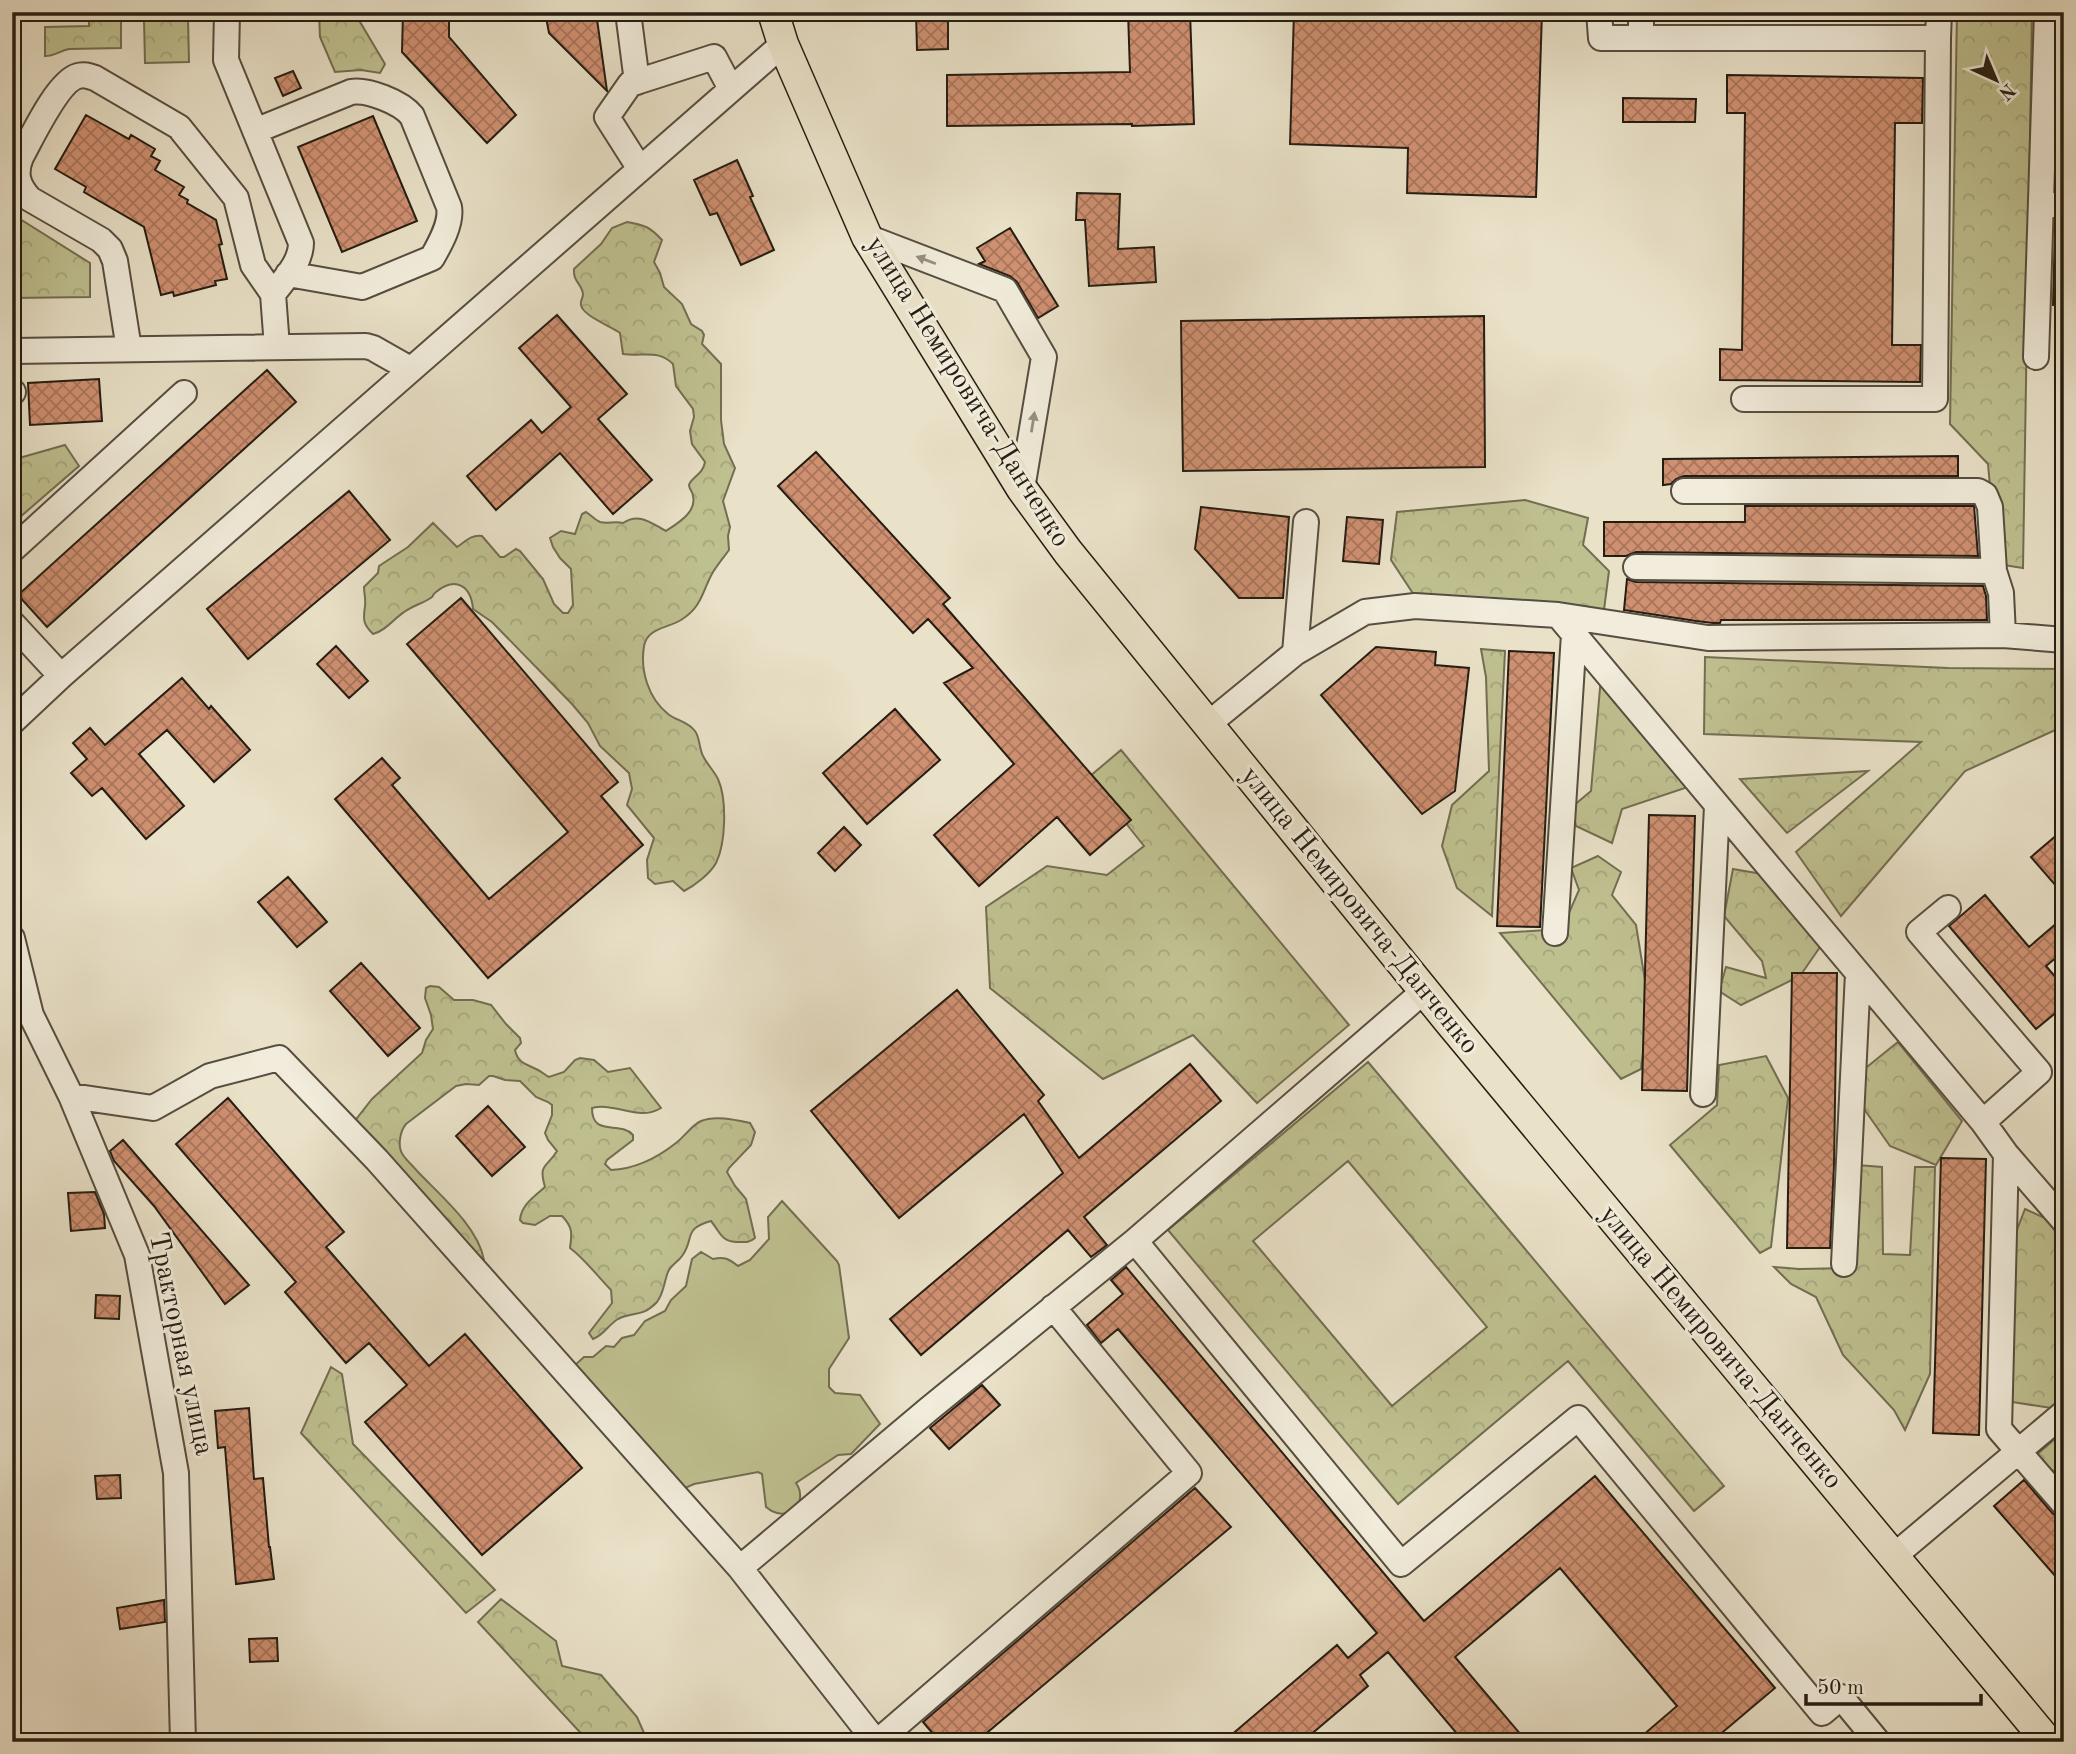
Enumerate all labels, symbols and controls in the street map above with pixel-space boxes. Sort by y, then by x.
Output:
north arrow [1960,46,2030,116]
text: N [1994,79,2018,103]
street label: улица Немировича-Данченко [860,232,1074,552]
one-way arrow [916,254,937,265]
one-way arrow [1028,411,1039,433]
street label: улица Немировича-Данченко [1235,762,1483,1060]
street label: улица Немировича-Данченко [1593,1201,1847,1495]
street label: Тракторная улица [143,1230,217,1458]
scale bar [1806,1663,1982,1707]
text: 50 m [1817,1678,1864,1699]

